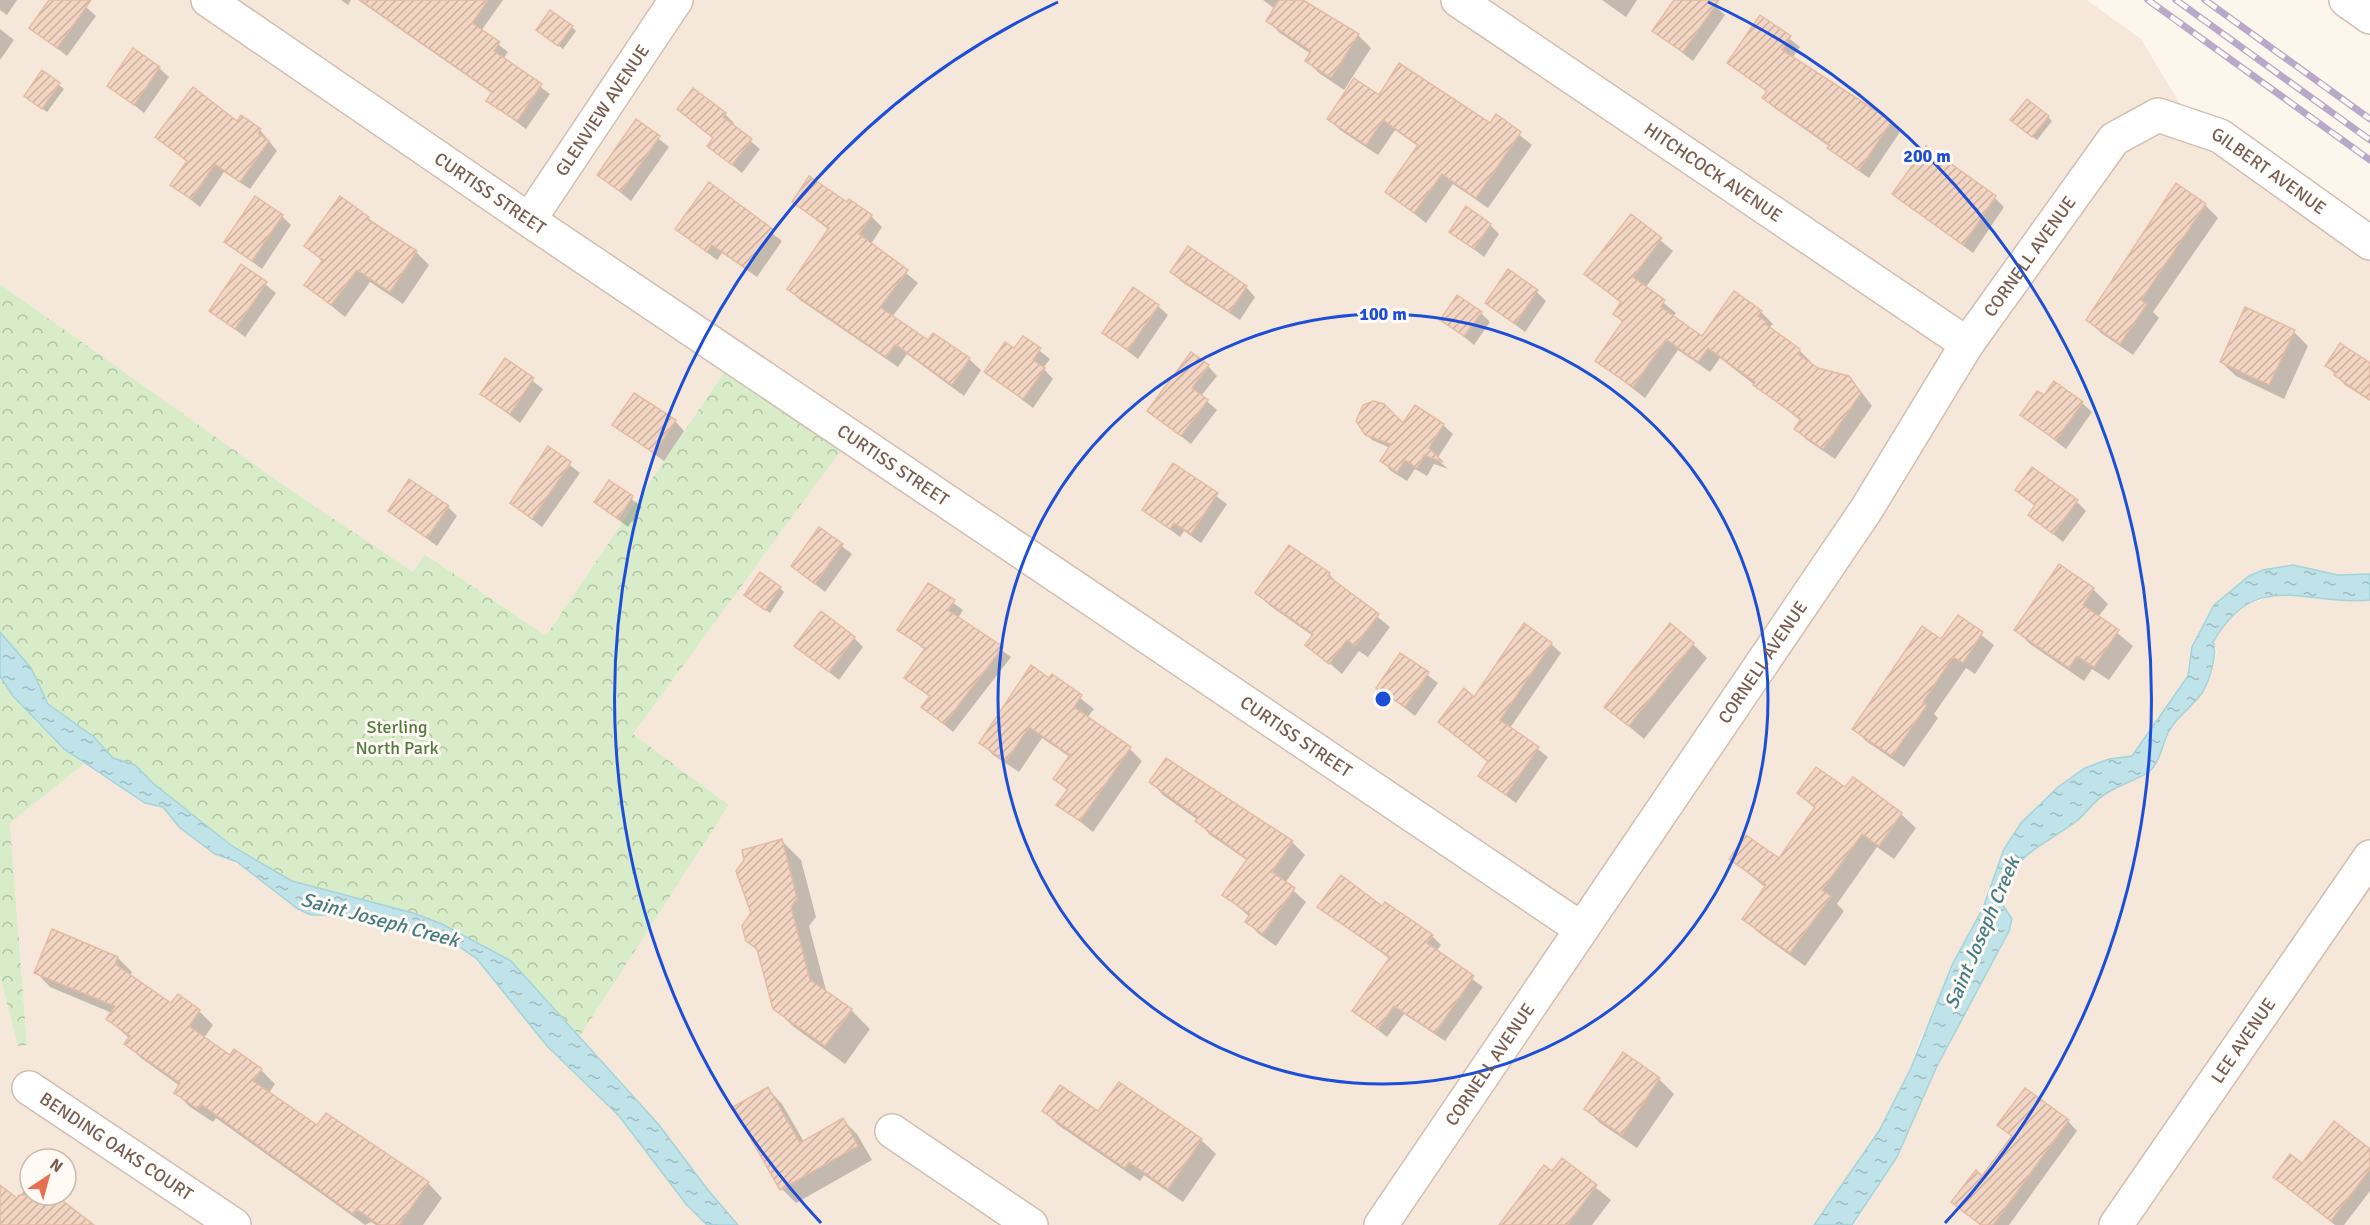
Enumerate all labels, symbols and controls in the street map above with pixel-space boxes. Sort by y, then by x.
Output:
street label: GLENVIEW AVENUE [551,40,654,180]
street label: HITCHCOCK AVENUE [1640,118,1787,227]
street label: GILBERT AVENUE [2209,123,2330,219]
text: 200 m [1903,145,1951,167]
street label: CURTISS STREET [430,147,550,239]
street label: CORNELL AVENUE [1979,192,2080,321]
text: 100 m [1359,303,1407,325]
street label: CURTISS STREET [833,420,953,511]
street label: CORNELL AVENUE [1713,597,1812,728]
centre of rings [1373,689,1393,709]
street label: CURTISS STREET [1236,691,1356,782]
park label: Sterling North Park [355,716,439,759]
water label: Saint Joseph Creek [1939,852,2026,1013]
water label: Saint Joseph Creek [298,887,463,954]
street label: LEE AVENUE [2206,994,2280,1088]
street label: CORNELL AVENUE [1441,999,1539,1130]
street label: BENDING OAKS COURT [36,1088,196,1206]
north arrow [18,1147,78,1207]

